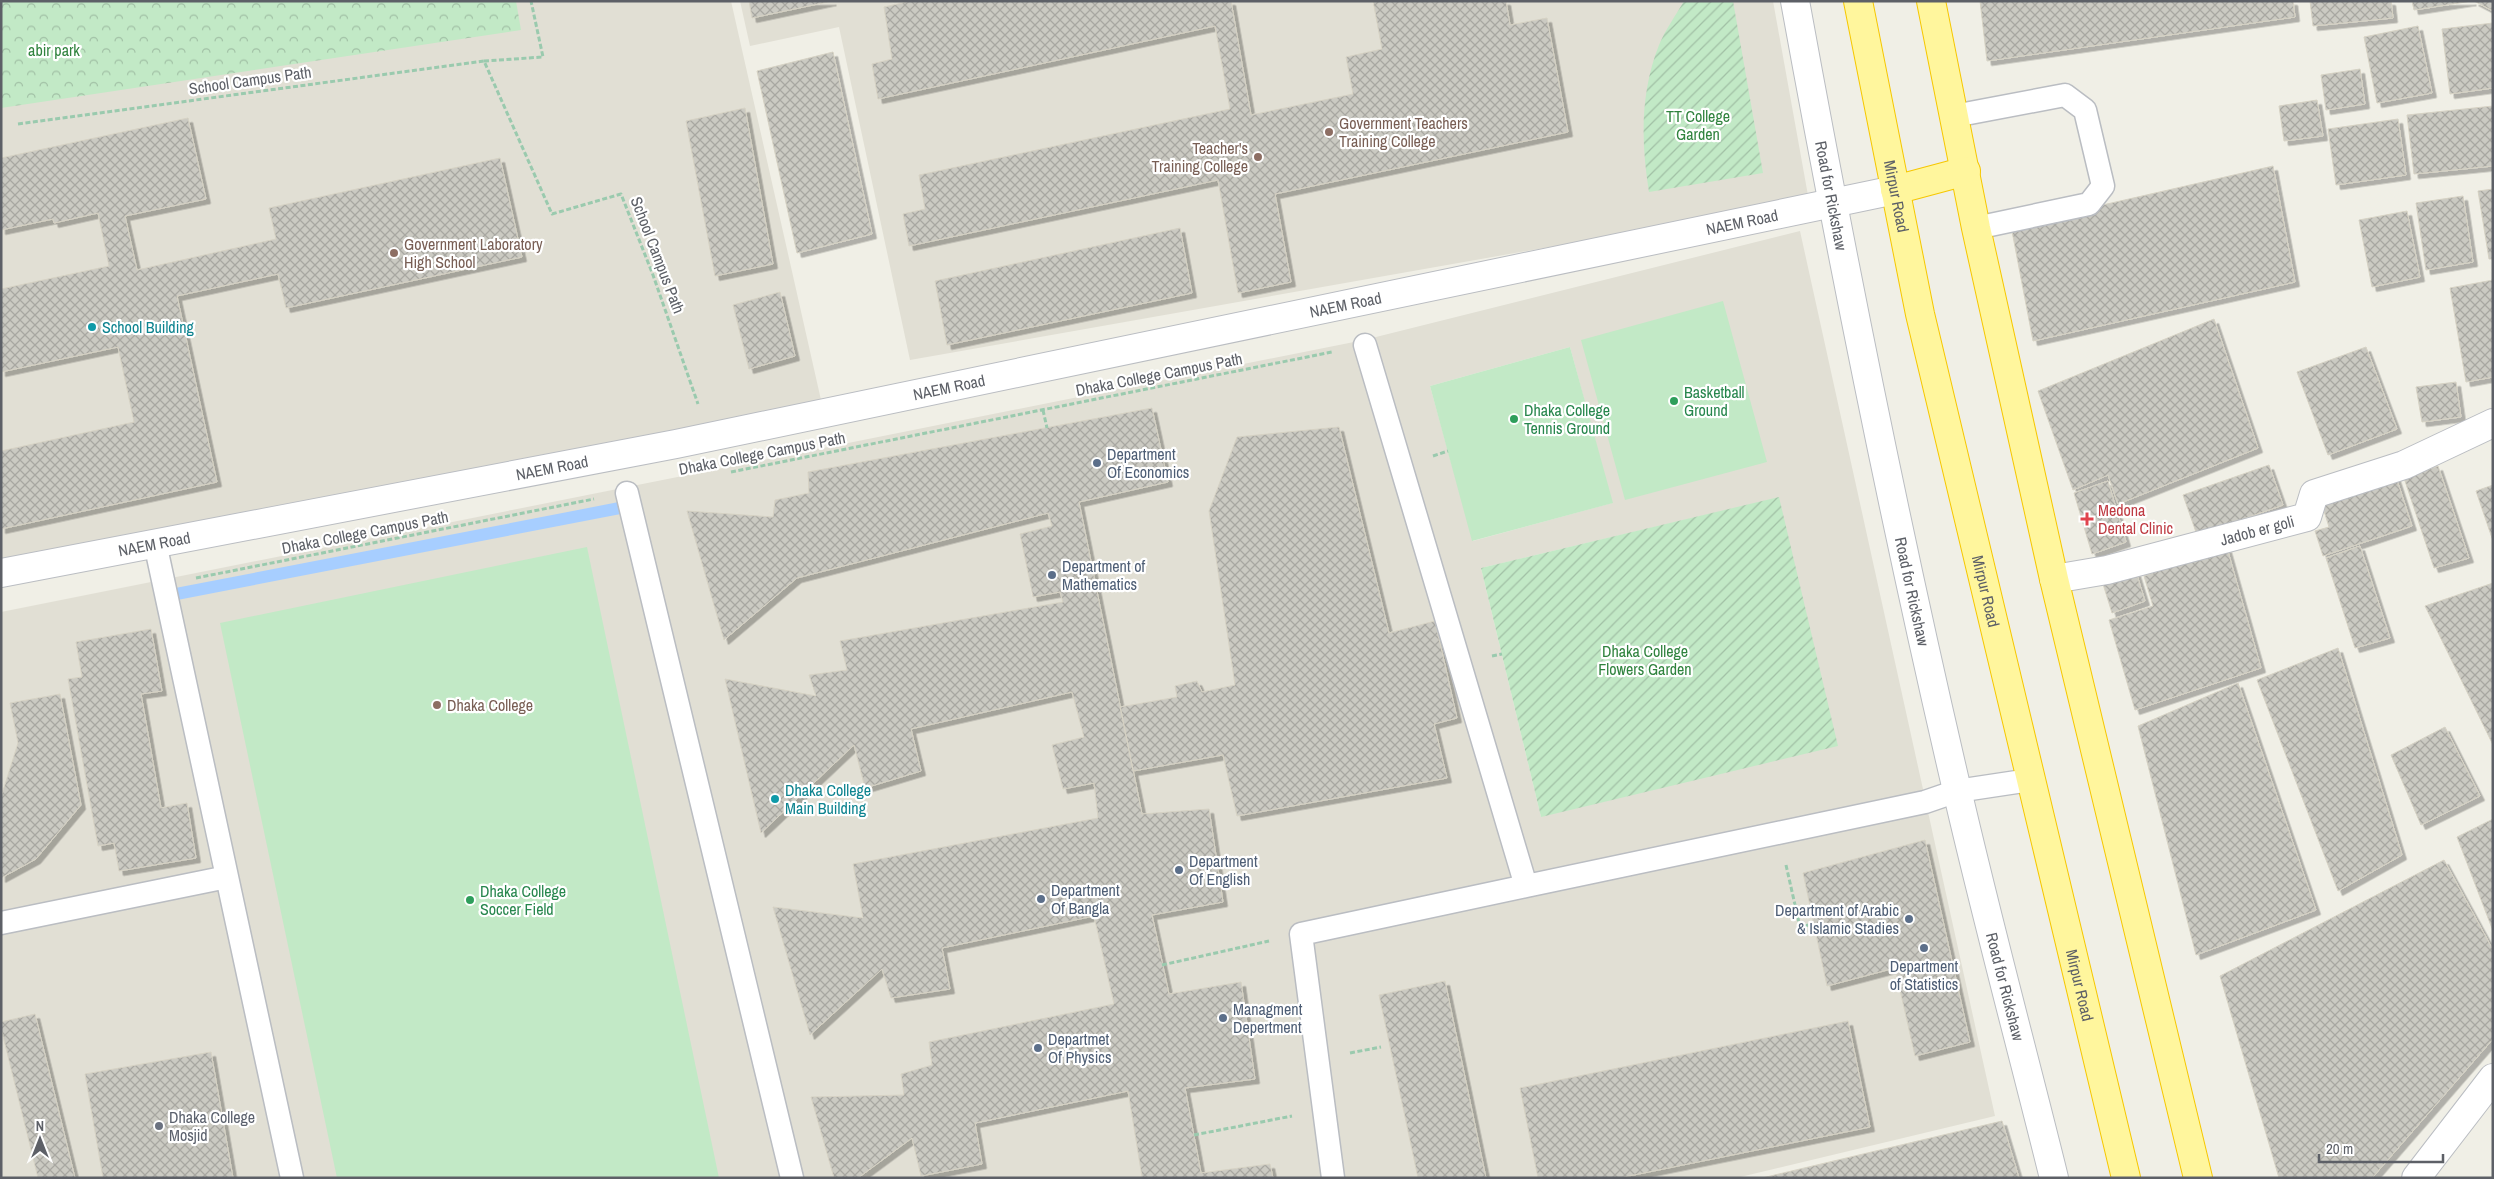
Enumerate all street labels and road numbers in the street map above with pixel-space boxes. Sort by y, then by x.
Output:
street label: School Campus Path [187,61,313,99]
street label: Road for Rickshaw [1810,139,1853,253]
street label: Mirpur Road [1879,158,1915,234]
street label: School Campus Path [626,194,690,316]
street label: NAEM Road [1704,204,1780,240]
street label: NAEM Road [1307,286,1383,323]
street label: Dhaka College Campus Path [1074,347,1244,401]
street label: NAEM Road [911,369,987,405]
street label: Dhaka College Campus Path [677,426,847,480]
street label: NAEM Road [514,450,590,485]
street label: Dhaka College Campus Path [280,505,450,559]
street label: Jadob er goli [2218,510,2297,551]
street label: NAEM Road [116,526,192,561]
street label: Road for Rickshaw [1890,535,1935,649]
street label: Mirpur Road [1967,553,2005,629]
street label: Road for Rickshaw [1981,930,2030,1044]
street label: Mirpur Road [2061,947,2099,1023]

